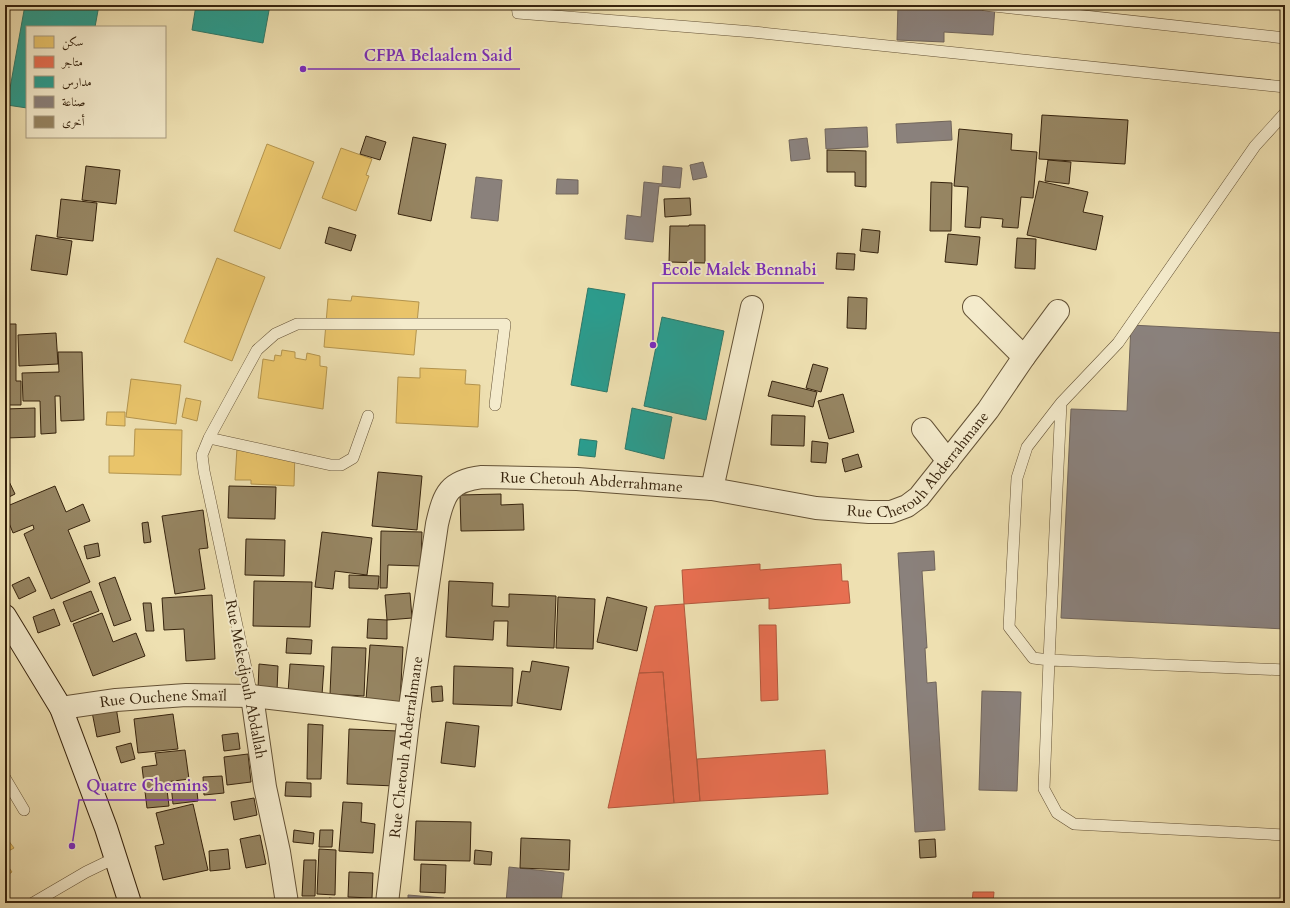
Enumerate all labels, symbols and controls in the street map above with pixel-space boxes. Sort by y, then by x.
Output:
legend [26,26,166,138]
text: سكن [62,34,83,51]
callout: CFPA Belaalem Said [355,41,520,69]
text: CFPA Belaalem Said [364,45,512,67]
text: متاجر [60,54,83,70]
text: مدارس [62,74,92,90]
text: صناعة [62,94,85,110]
text: أخرى [62,114,85,130]
callout: Ecole Malek Bennabi [653,255,824,283]
text: Ecole Malek Bennabi [661,259,817,281]
street label: Rue Chetouh Abderrahmane [846,407,993,522]
street label: Rue Chetouh Abderrahmane [500,467,684,497]
street label: Rue Mekedjouh Abdallah [221,598,271,761]
street label: Rue Chetouh Abderrahmane [385,655,427,839]
street label: Rue Ouchene Smaïl [98,685,227,712]
callout: Quatre Chemins [79,772,216,800]
text: Quatre Chemins [86,775,208,797]

